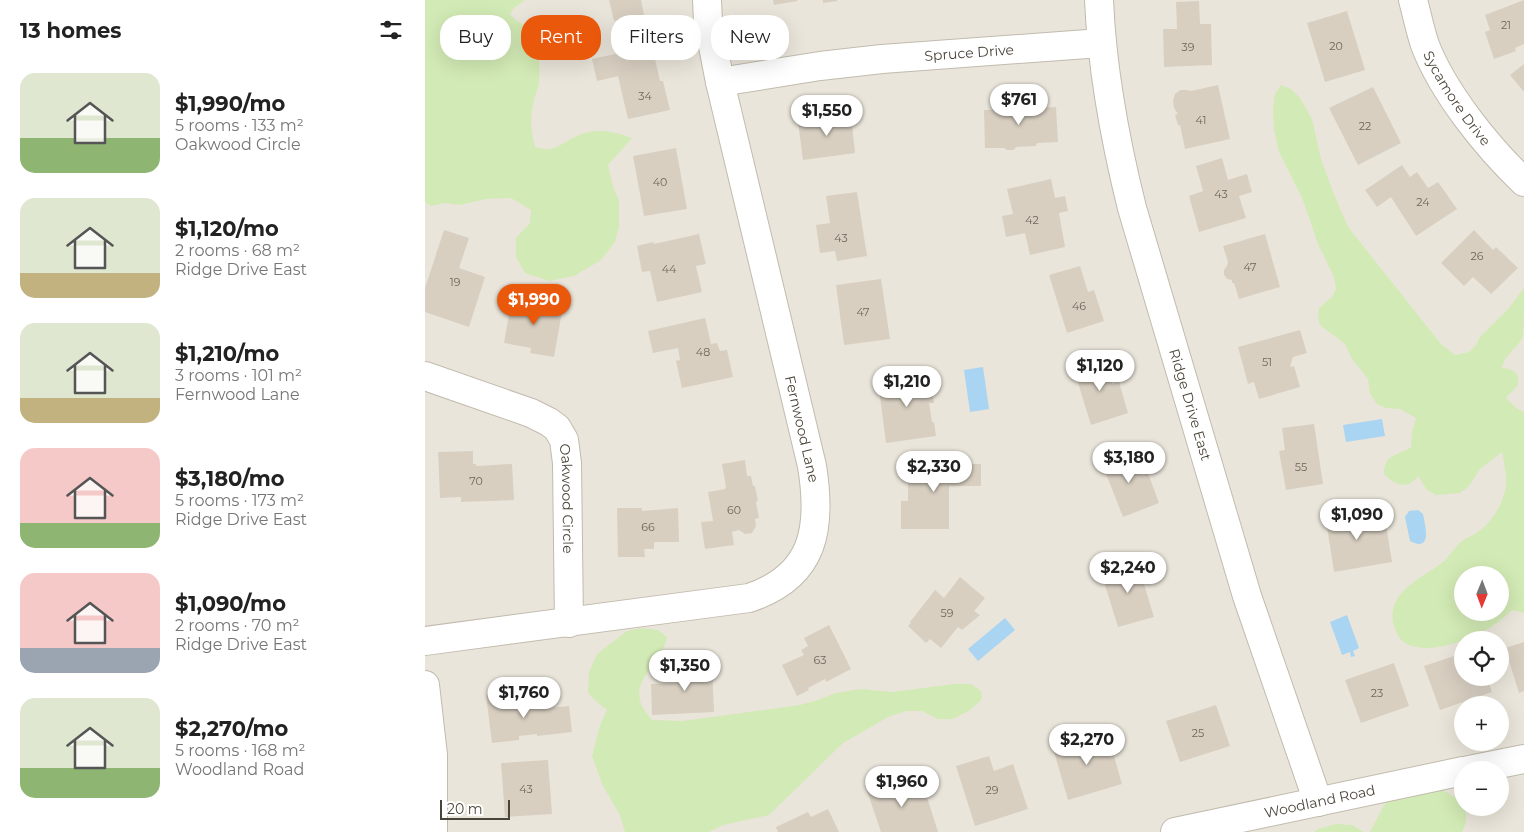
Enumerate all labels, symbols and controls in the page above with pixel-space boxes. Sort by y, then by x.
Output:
chip: Buy [440,15,511,60]
chip: Rent [521,15,601,60]
chip: Filters [611,15,701,60]
chip: New [711,15,789,60]
icon: filters [377,16,405,44]
text: 13 homes [20,18,121,43]
house number: 21 [1501,18,1511,32]
house number: 20 [1329,39,1343,53]
street label: Spruce Drive [924,40,1015,65]
house number: 39 [1182,40,1195,54]
street label: Sycamore Drive [1419,48,1495,150]
pin: $761 [989,84,1049,126]
house number: 34 [638,89,652,103]
text: $761 [1001,90,1037,109]
text: $1,990/mo [175,91,285,116]
icon: home [60,93,120,153]
pin: $1,550 [786,94,868,137]
text: $1,550 [802,101,852,120]
house number: 41 [1196,113,1206,127]
text: 5 rooms · 133 m² [175,116,304,135]
house number: 22 [1359,119,1371,133]
text: Oakwood Circle [175,135,301,154]
house number: 40 [653,175,667,189]
house number: 43 [1214,187,1228,201]
house number: 24 [1416,195,1430,209]
house number: 42 [1025,213,1039,227]
text: $1,120/mo [175,216,279,241]
icon: home [60,218,120,278]
house number: 43 [834,231,848,245]
text: 2 rooms · 68 m² [175,241,300,260]
house number: 26 [1471,249,1484,263]
text: Ridge Drive East [175,260,307,279]
house number: 47 [1243,260,1257,274]
house number: 44 [662,262,677,276]
house number: 19 [450,275,461,289]
pin: $1,990 [493,284,575,326]
text: $1,990 [508,290,560,309]
house number: 46 [1072,299,1086,313]
house number: 47 [856,305,870,319]
text: $1,210/mo [175,341,279,366]
icon: home [60,343,120,403]
house number: 48 [696,345,710,359]
street label: Ridge Drive East [1165,347,1215,463]
pin: $1,120 [1059,350,1141,392]
house number: 51 [1262,355,1272,369]
text: $1,120 [1077,356,1123,375]
text: 3 rooms · 101 m² [175,366,302,385]
pin: $1,210 [866,366,948,408]
text: $1,210 [883,372,931,391]
street label: Fernwood Lane [781,374,823,484]
text: Fernwood Lane [175,385,300,404]
street label: Oakwood Circle [556,442,577,554]
pin: $3,180 [1088,442,1170,484]
text: $3,180 [1103,448,1155,467]
pin: $2,330 [893,450,975,493]
text: $2,330 [907,457,961,476]
house number: 55 [1295,460,1307,474]
text: $3,180/mo [175,466,285,491]
icon: home [60,468,120,528]
house number: 70 [469,474,483,488]
text: 5 rooms · 173 m² [175,491,304,510]
pin: $1,090 [1316,498,1398,541]
house number: 60 [727,503,741,517]
text: $1,090 [1331,505,1383,524]
text: Ridge Drive East [175,510,307,529]
house number: 66 [641,520,655,534]
pin: $2,240 [1087,552,1169,594]
text: $2,240 [1100,558,1156,577]
north arrow [1454,566,1509,621]
map controls [1454,566,1509,816]
text: $1,090/mo [175,591,286,616]
icon: home [60,593,120,653]
house number: 59 [941,606,954,620]
text: 2 rooms · 70 m² [175,616,300,635]
button: locate [1454,631,1509,686]
text: Ridge Drive East [175,635,307,654]
pin: $1,350 [644,650,726,692]
house number: 63 [814,653,826,667]
text: $1,350 [660,656,710,675]
pin: $1,760 [483,676,565,719]
text: $1,760 [499,683,549,702]
house number: 23 [1371,686,1383,700]
button: + [1454,696,1509,751]
text: $2,270/mo [175,716,288,741]
icon: home [60,718,120,778]
pin: $2,270 [1046,724,1128,766]
house number: 25 [1192,726,1204,740]
text: $2,270 [1060,730,1114,749]
text: 5 rooms · 168 m² [175,741,306,760]
text: Woodland Road [175,760,304,779]
button: − [1454,761,1509,816]
pin: $1,960 [861,766,943,808]
text: $1,960 [876,772,928,791]
street label: Woodland Road [1263,781,1377,822]
house number: 43 [519,782,533,796]
house number: 29 [986,783,999,797]
scale bar [440,797,510,820]
text: 20 m [447,800,483,818]

